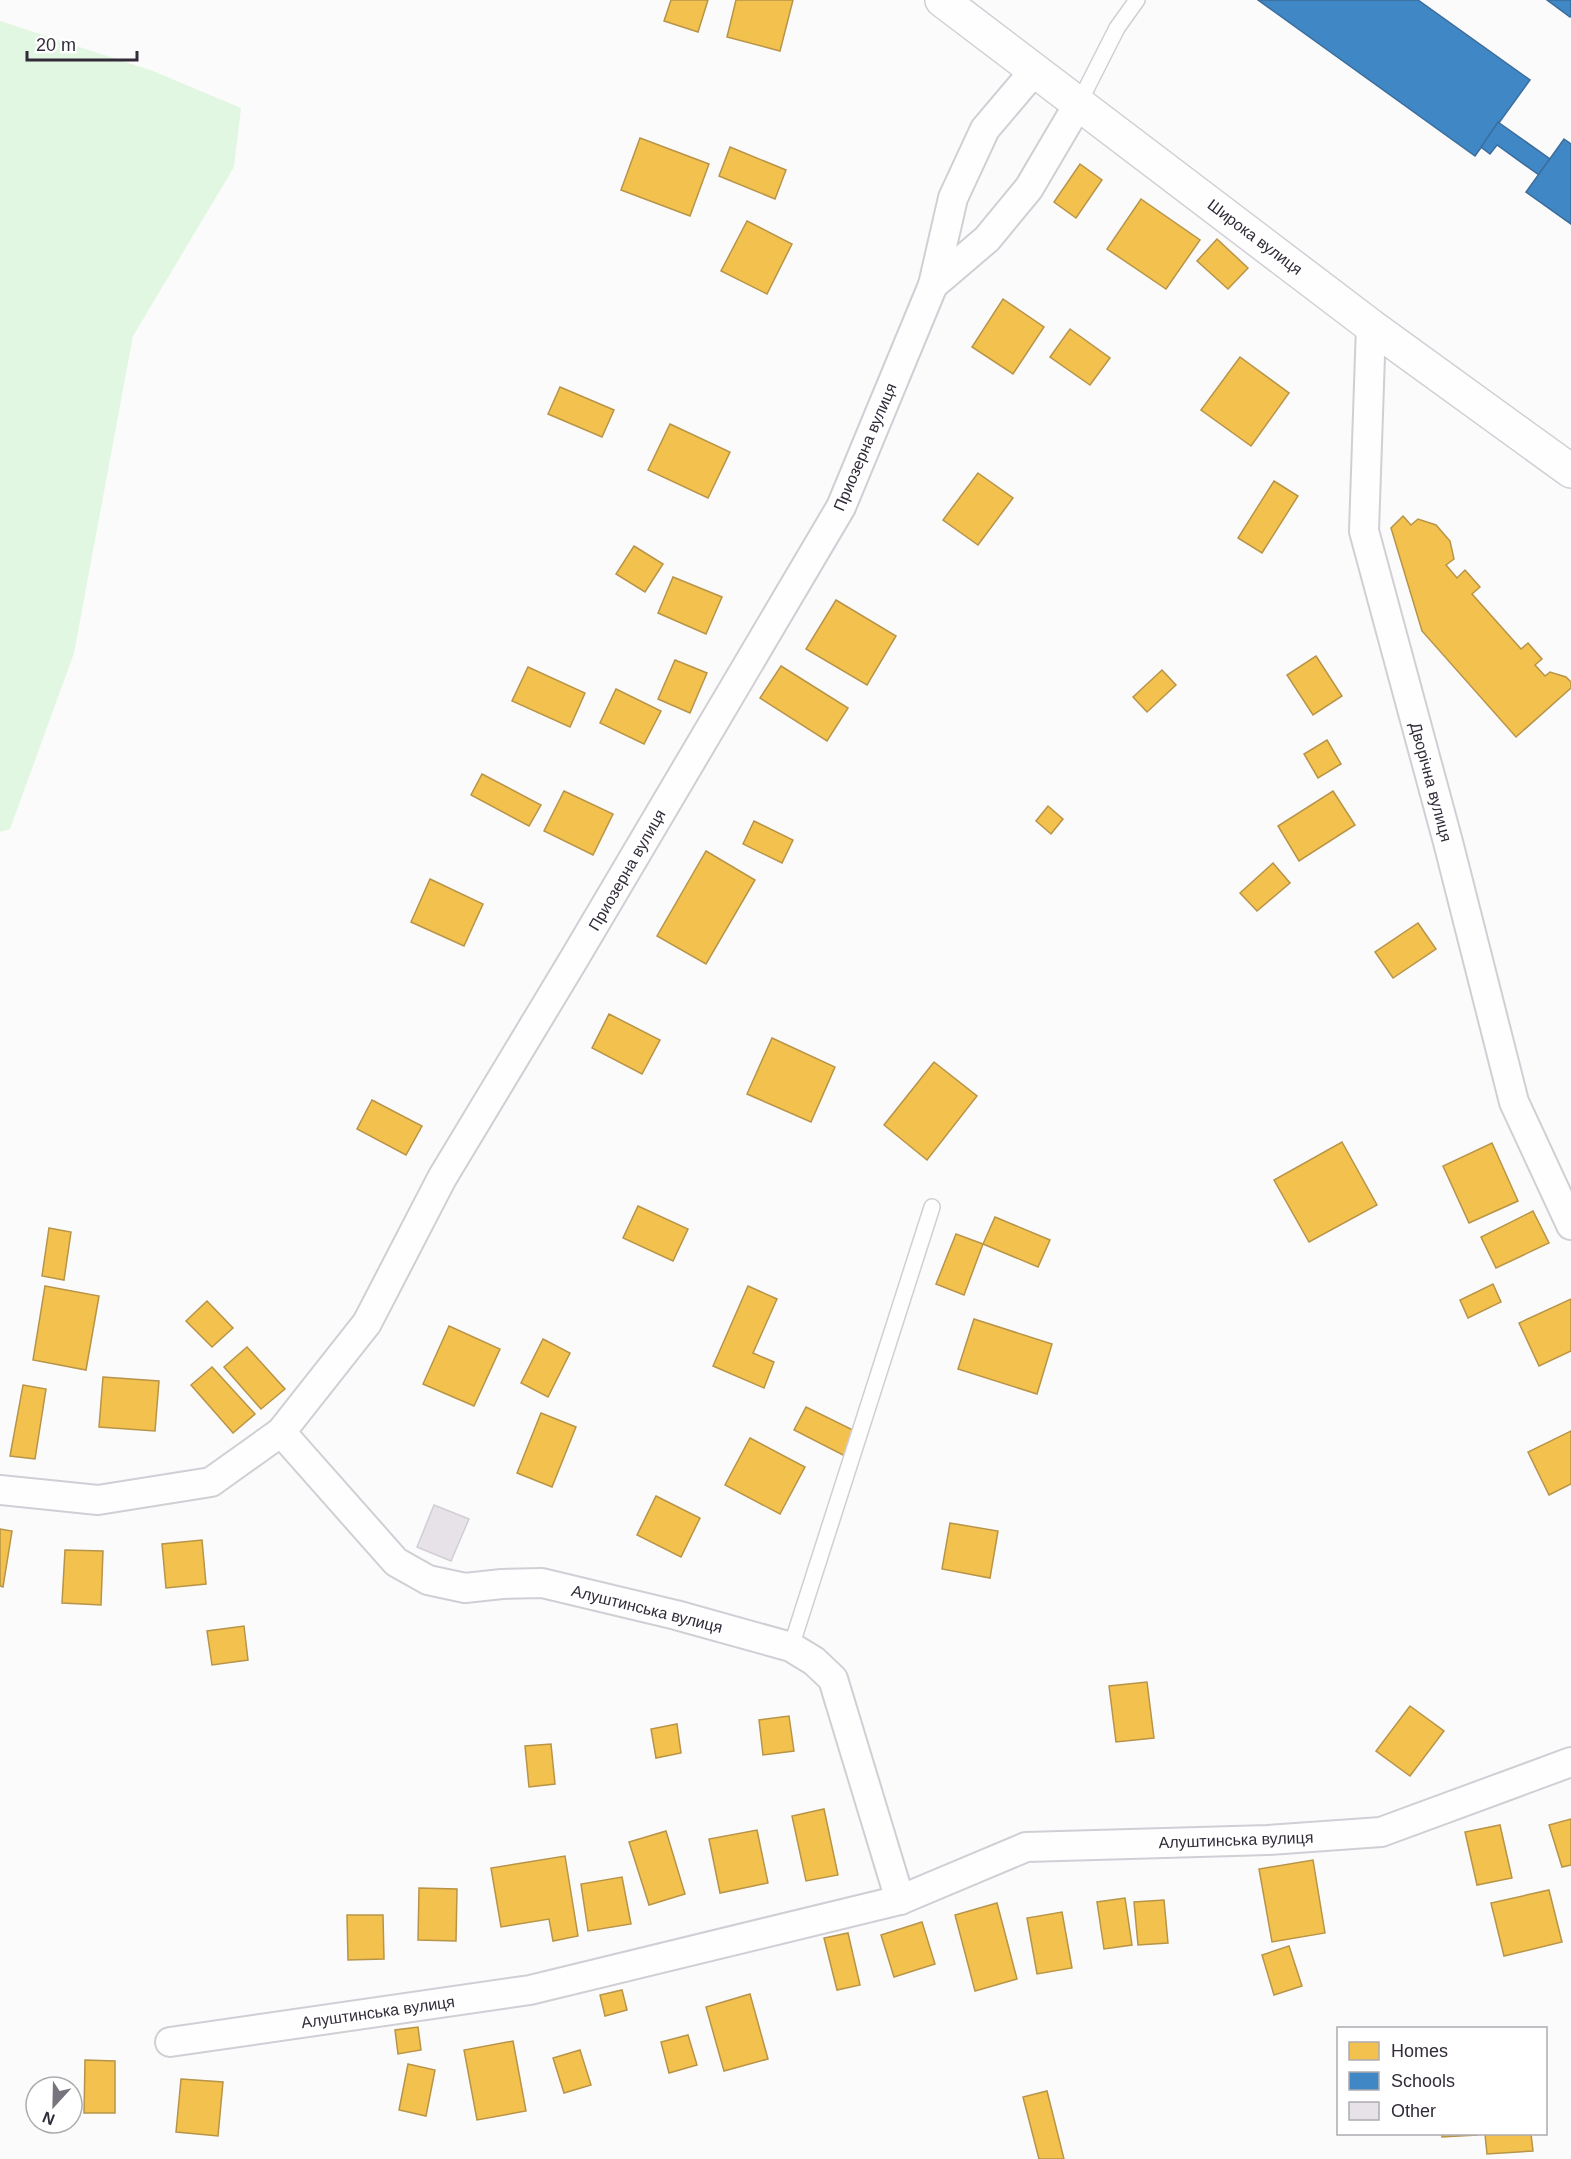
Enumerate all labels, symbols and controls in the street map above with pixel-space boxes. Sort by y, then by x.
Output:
scale bar [27,24,136,62]
text: 20 m [36,35,76,55]
street label: Широка вулиця [1204,196,1306,278]
street label: Приозерна вулиця [830,381,900,513]
street label: Дворічна вулиця [1407,720,1455,844]
street label: Приозерна вулиця [585,806,669,934]
street label: Алуштинська вулиця [570,1582,724,1636]
street label: Алуштинська вулиця [1158,1829,1314,1851]
street label: Алуштинська вулиця [300,1993,456,2031]
legend [1337,2027,1547,2135]
text: Homes [1391,2041,1448,2061]
text: Schools [1391,2071,1455,2091]
north arrow [24,2075,84,2135]
text: Other [1391,2101,1436,2121]
text: N [40,2108,57,2128]

